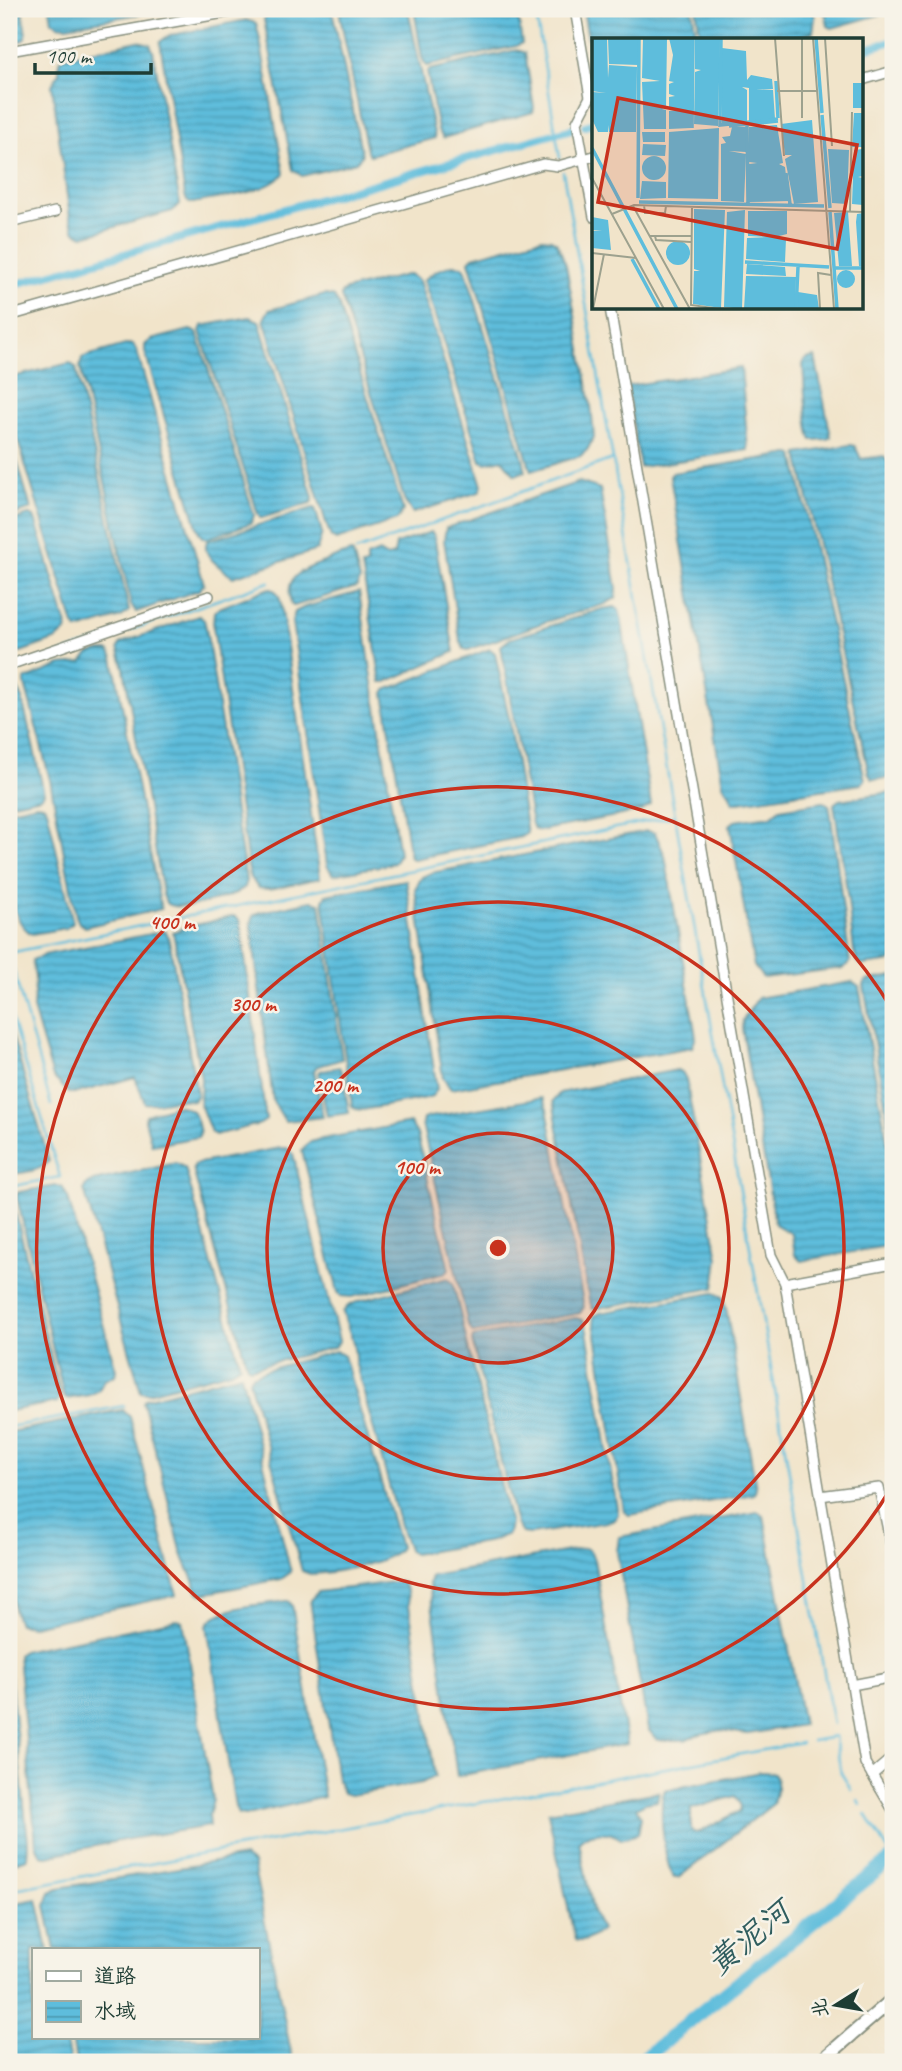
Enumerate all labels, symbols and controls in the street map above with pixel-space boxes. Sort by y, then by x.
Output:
scale bar [35,32,150,76]
inset map [592,38,864,310]
text: 100 m [46,43,93,69]
text: 400 m [149,909,197,935]
text: 300 m [230,991,278,1017]
text: 200 m [312,1072,360,1098]
text: 100 m [394,1154,442,1180]
centre of rings [486,1236,510,1260]
water label: 黄泥河 [699,1889,803,1984]
legend [32,1948,259,2039]
text: 道路 [94,1963,136,1989]
north arrow [800,1969,870,2039]
text: 北 [807,1996,834,2020]
text: 水域 [94,1998,136,2024]

